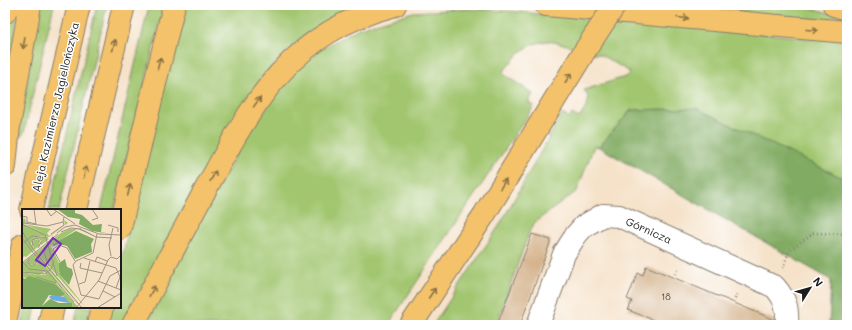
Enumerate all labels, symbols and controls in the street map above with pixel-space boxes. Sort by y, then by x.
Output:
one-way arrow [676,14,689,21]
street label: Aleja Kazimierza Jagiellończyka [28,20,82,193]
one-way arrow [805,26,818,33]
one-way arrow [20,37,28,50]
one-way arrow [111,39,119,52]
one-way arrow [155,57,163,70]
one-way arrow [564,72,572,84]
one-way arrow [253,96,261,107]
one-way arrow [82,166,89,179]
one-way arrow [210,170,218,182]
one-way arrow [500,178,508,190]
one-way arrow [125,184,133,197]
inset map [22,209,121,308]
street label: Górnicza [624,213,675,247]
north arrow [790,268,830,308]
text: N [810,274,827,290]
one-way arrow [149,285,156,297]
one-way arrow [428,287,436,298]
house number: 18 [661,291,671,302]

